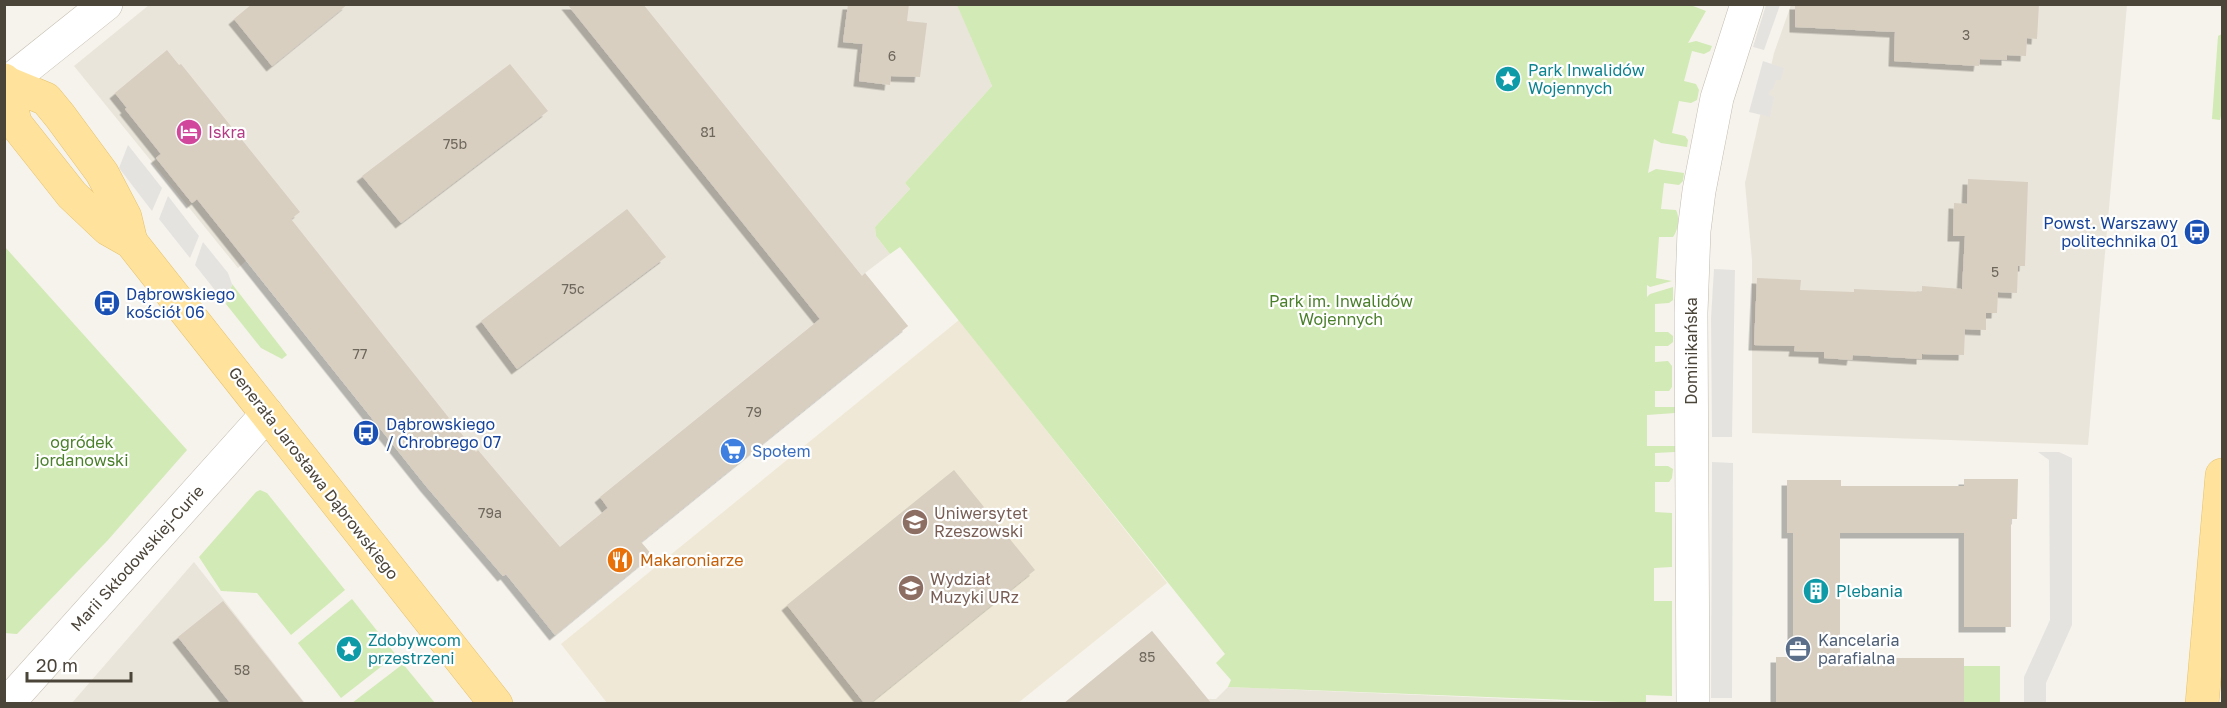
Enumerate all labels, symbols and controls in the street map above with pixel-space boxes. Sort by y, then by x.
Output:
house number: 3 [1962,26,1970,43]
house number: 6 [888,47,896,64]
place label: Park Inwalidów Wojennych [1528,60,1645,98]
place icon: Park Inwalidów Wojennych [1493,64,1523,94]
hotel icon: Iskra [174,117,204,147]
place label: Iskra [208,122,246,142]
house number: 81 [700,123,716,140]
house number: 75b [443,135,467,152]
place label: Powst. Warszawy politechnika 01 [2043,213,2178,251]
bus stop icon: Powst. Warszawy politechnika 01 [2182,217,2212,247]
house number: 5 [1991,263,1999,280]
house number: 75c [561,280,585,297]
place label: Dąbrowskiego kościół 06 [126,284,235,322]
bus stop icon: Dąbrowskiego kościół 06 [92,288,122,318]
park label: Park im. Inwalidów Wojennych [1269,291,1413,329]
street label: Dominikańska [1681,297,1701,405]
house number: 77 [353,345,367,362]
street label: Generała Jarosława Dąbrowskiego [225,363,403,583]
house number: 79 [746,403,762,420]
place label: Dąbrowskiego / Chrobrego 07 [386,414,501,452]
bus stop icon: Dąbrowskiego / Chrobrego 07 [351,418,381,448]
park label: ogródek jordanowski [35,432,128,470]
supermarket icon: Społem [718,436,748,466]
place label: Społem [752,441,811,461]
street label: Marii Skłodowskiej-Curie [66,481,208,635]
place label: Uniwersytet Rzeszowski [934,503,1028,541]
house number: 79a [478,504,502,521]
school or university icon: Uniwersytet Rzeszowski [900,507,930,537]
restaurant icon: Makaroniarze [605,545,635,575]
place label: Makaroniarze [640,550,743,570]
place label: Wydział Muzyki URz [930,569,1019,607]
school or university icon: Wydział Muzyki URz [896,573,926,603]
building icon: Plebania [1801,576,1831,606]
place label: Plebania [1836,581,1903,601]
place label: Zdobywcom przestrzeni [368,630,461,668]
place label: Kancelaria parafialna [1818,630,1900,668]
place icon: Zdobywcom przestrzeni [334,634,364,664]
office icon: Kancelaria parafialna [1783,634,1813,664]
scale bar [27,645,130,683]
house number: 85 [1139,648,1155,665]
text: 20 m [36,654,78,676]
house number: 58 [234,661,250,678]

